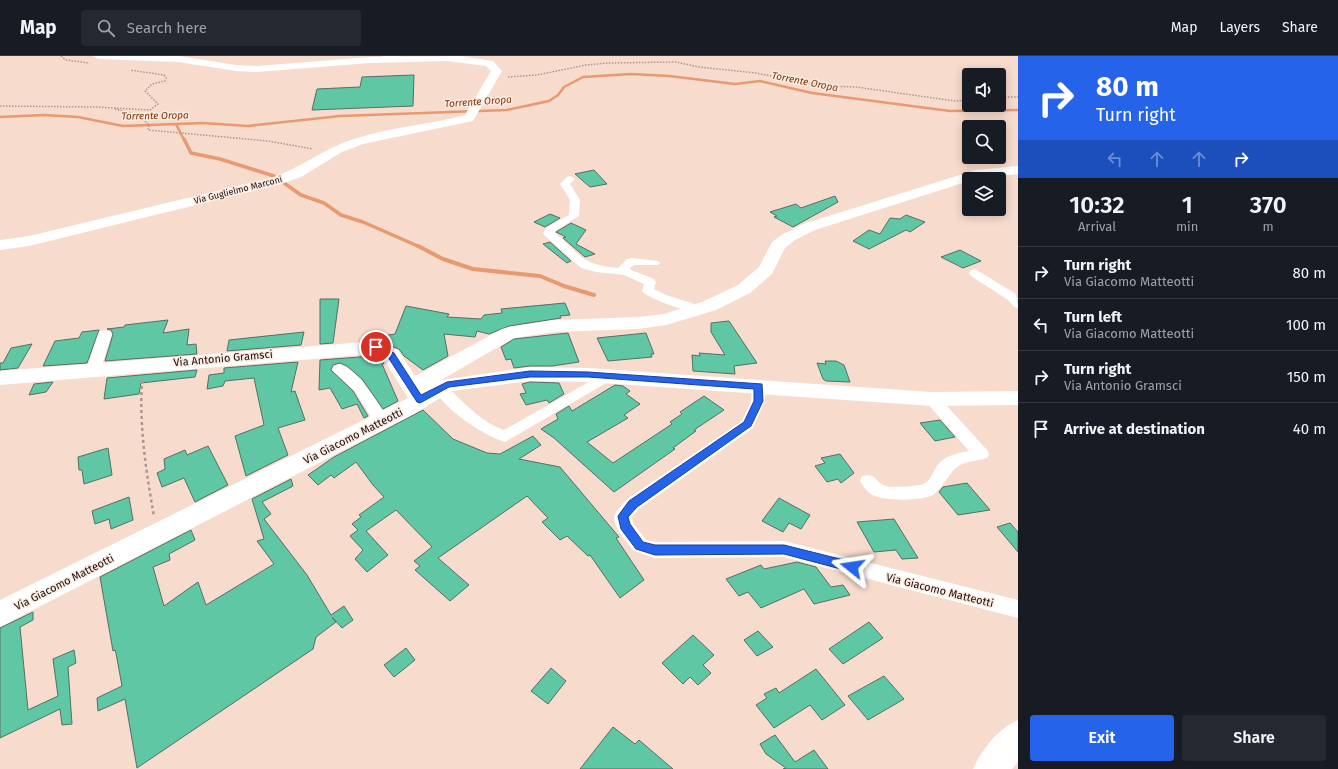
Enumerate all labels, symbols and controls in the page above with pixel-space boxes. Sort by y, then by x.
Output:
search box [81,10,361,46]
text: Map [20,16,57,39]
icon: search [95,17,117,39]
text: Search here [127,19,207,37]
text: Map [1171,19,1197,36]
text: Layers [1219,19,1260,36]
text: Share [1282,19,1318,36]
map controls [962,68,1006,216]
button: sound [962,68,1006,112]
water label: Torrente Oropa [771,70,839,94]
text: 80 m [1096,70,1159,103]
icon: right [1030,72,1082,124]
water label: Torrente Oropa [444,94,512,110]
text: Turn right [1096,104,1176,126]
water label: Torrente Oropa [121,109,189,123]
button: search [962,120,1006,164]
icon: left [1104,148,1126,170]
icon: ahead [1146,148,1168,170]
icon: ahead [1188,148,1210,170]
icon: right [1230,148,1252,170]
button: layers [962,172,1006,216]
street label: Via Guglielmo Marconi [193,174,283,206]
text: 10:32 [1069,191,1125,219]
text: 1 [1182,191,1193,219]
text: 370 [1250,191,1287,219]
text: Arrival [1078,219,1116,234]
text: min [1176,219,1198,234]
text: m [1263,219,1274,234]
text: Turn right [1064,256,1131,274]
icon: right [1030,262,1052,284]
text: 80 m [1293,264,1326,282]
text: Via Giacomo Matteotti [1064,274,1194,289]
text: Turn left [1064,308,1122,326]
icon: left [1030,314,1052,336]
text: 100 m [1286,316,1326,334]
text: Via Giacomo Matteotti [1064,326,1194,341]
pin [359,330,393,364]
icon: arrive [365,336,387,358]
street label: Via Antonio Gramsci [173,348,273,369]
text: Turn right [1064,360,1131,378]
icon: right [1030,366,1052,388]
text: 150 m [1287,368,1326,386]
text: Via Antonio Gramsci [1064,378,1182,393]
street label: Via Giacomo Matteotti [301,406,405,467]
icon: arrive [1030,418,1052,440]
text: Arrive at destination [1064,420,1205,438]
text: 40 m [1293,420,1326,438]
position arrow [831,546,873,588]
street label: Via Giacomo Matteotti [12,552,116,613]
street label: Via Giacomo Matteotti [885,571,995,610]
button: Exit [1030,715,1174,761]
button: Share [1182,715,1326,761]

